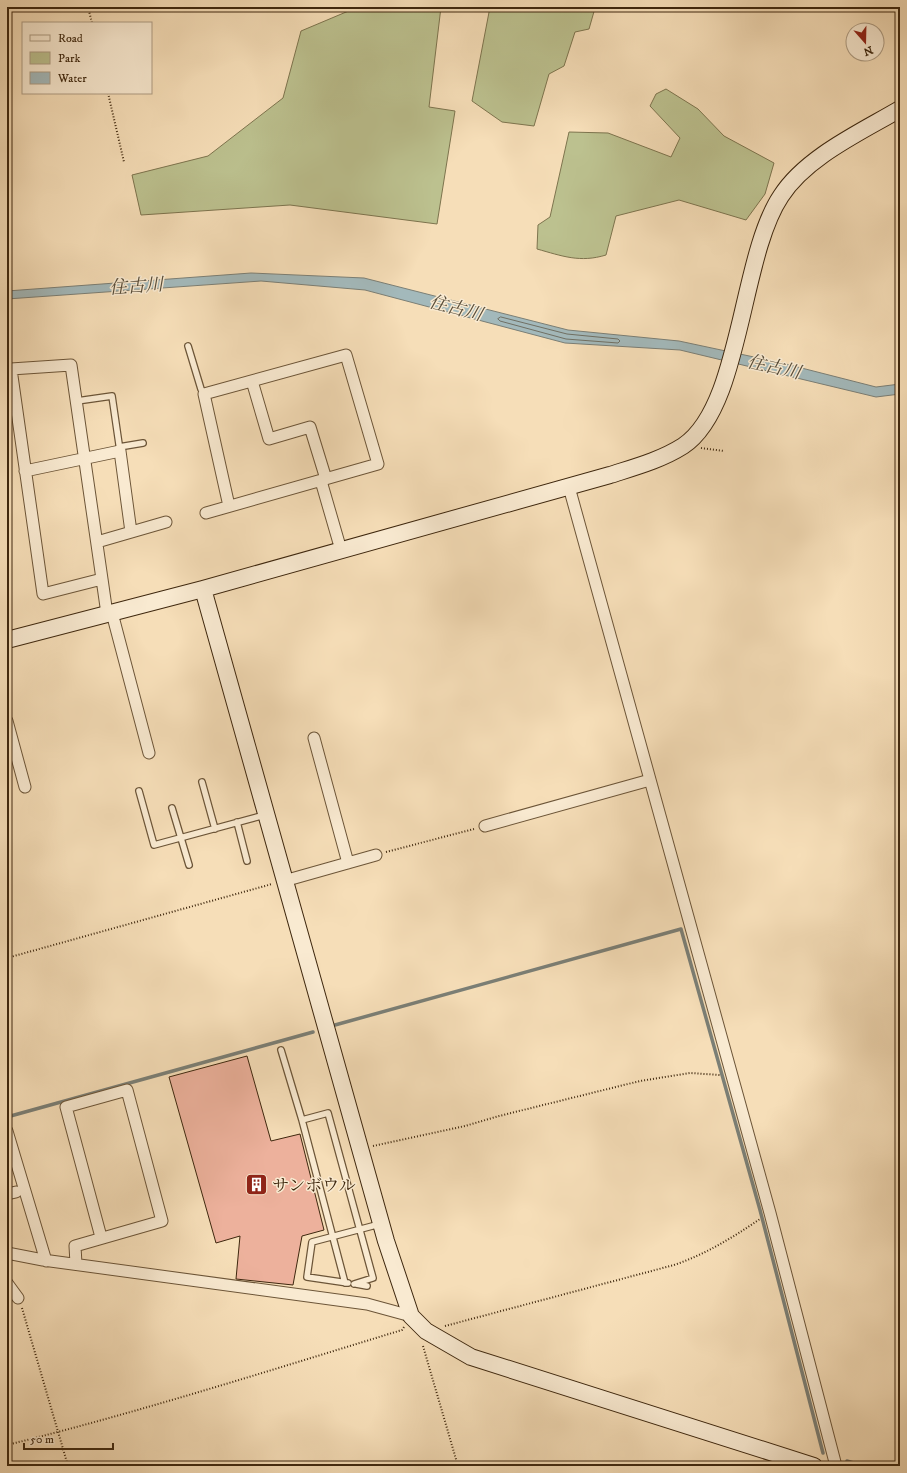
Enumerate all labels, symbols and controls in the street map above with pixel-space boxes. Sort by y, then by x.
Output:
legend [22,22,152,94]
north arrow [845,22,885,62]
text: Road [58,31,83,46]
text: N [861,42,875,59]
text: Park [58,51,80,66]
text: Water [57,71,87,86]
water label: 住古川 [108,274,166,300]
water label: 住古川 [427,291,487,327]
water label: 住古川 [745,351,805,385]
building icon: サンボウル [243,1172,269,1198]
place label: サンボウル [272,1175,356,1197]
scale bar [24,1425,113,1451]
text: 50 m [30,1432,54,1447]

